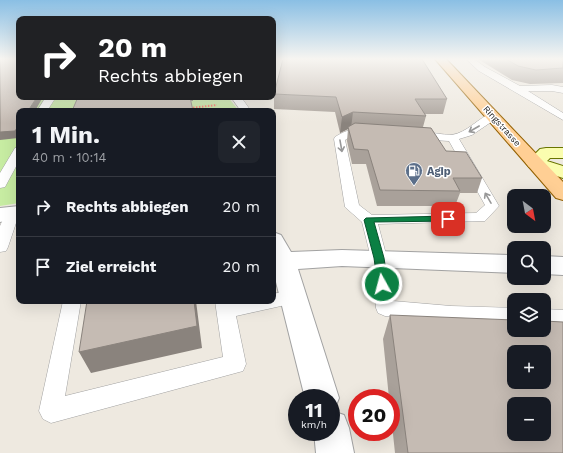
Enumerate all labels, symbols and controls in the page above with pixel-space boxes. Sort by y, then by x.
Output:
text: 20 m [98,31,167,64]
icon: right [32,32,84,84]
text: Rechts abbiegen [98,65,243,86]
street label: Ringstrasse [481,104,523,148]
text: 1 Min. [32,121,100,149]
button: close [218,121,260,163]
one-way arrow [468,125,480,133]
one-way arrow [337,139,345,152]
text: 40 m · 10:14 [32,150,106,165]
fuel station icon: Agip [404,161,424,186]
place label: Agip [427,165,451,178]
north arrow [507,189,551,233]
map controls [507,189,551,441]
one-way arrow [483,192,491,204]
icon: right [32,196,54,218]
text: Rechts abbiegen [66,198,188,216]
text: 20 m [223,198,260,216]
pin [431,202,465,236]
icon: arrive [437,208,459,230]
button: search [507,241,551,285]
icon: arrive [32,256,54,278]
text: Ziel erreicht [66,258,156,276]
text: 20 m [223,258,260,276]
position arrow [361,263,403,305]
button: layers [507,293,551,337]
button: + [507,345,551,389]
speed limit sign: 20 [348,389,400,441]
button: − [507,397,551,441]
text: 11 [305,398,323,422]
text: km/h [301,419,327,430]

